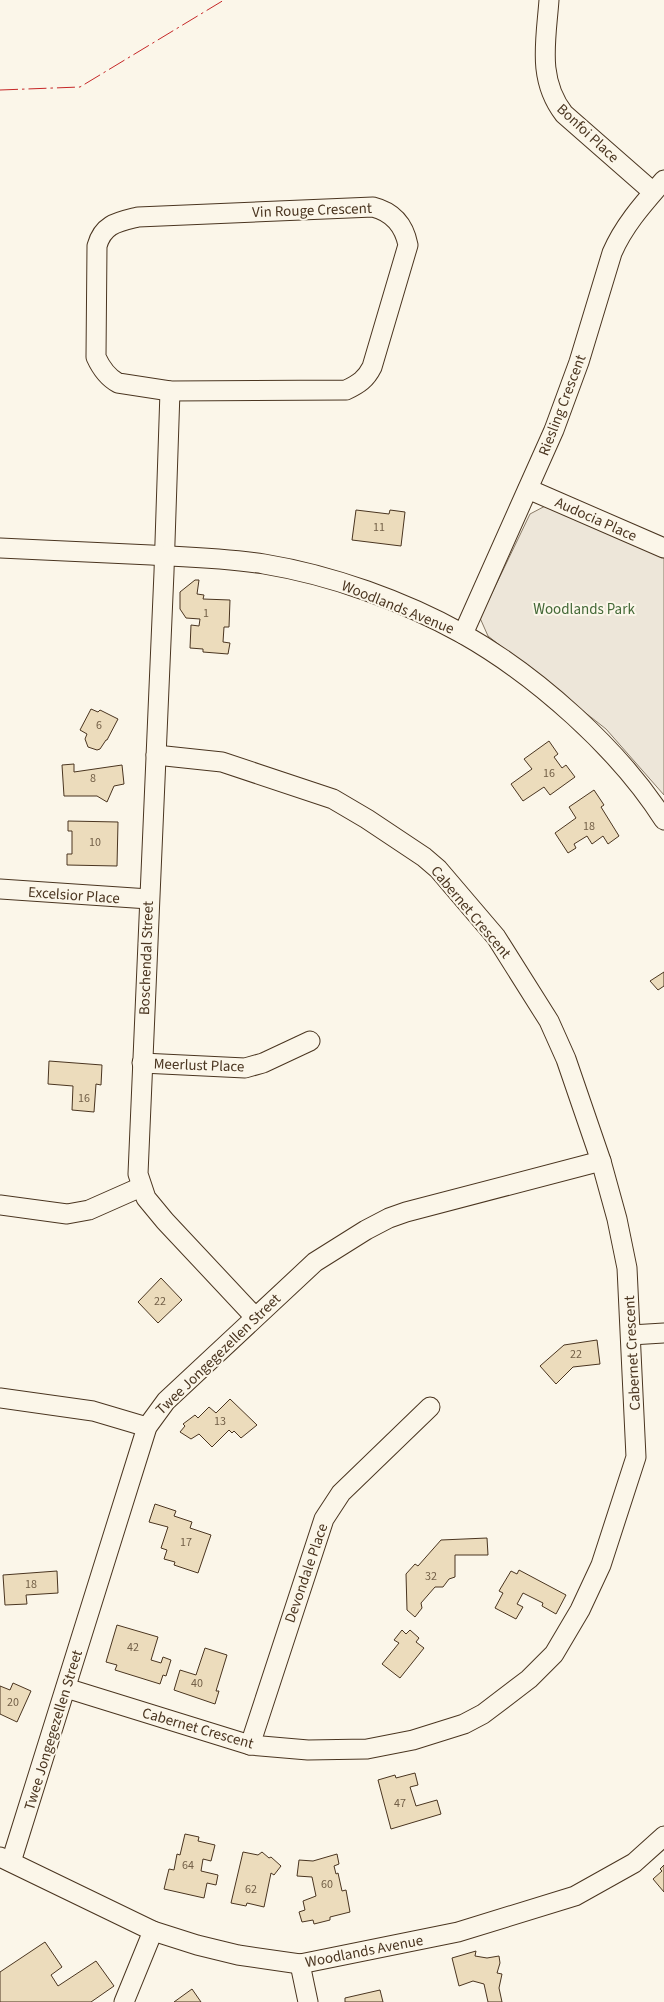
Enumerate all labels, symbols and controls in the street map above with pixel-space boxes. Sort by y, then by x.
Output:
street label: Bonfoi Place [552,99,623,168]
street label: Vin Rouge Crescent [252,198,372,223]
street label: Riesling Crescent [534,352,591,459]
street label: Audocia Place [552,492,640,547]
house number: 11 [373,519,385,536]
street label: Woodlands Avenue [338,575,457,640]
park label: Woodlands Park [533,599,635,620]
house number: 1 [203,605,209,622]
house number: 6 [96,717,102,734]
house number: 16 [543,765,555,782]
house number: 8 [90,770,96,787]
house number: 18 [583,818,595,835]
house number: 10 [89,834,101,851]
street label: Cabernet Crescent [426,861,516,963]
street label: Excelsior Place [27,882,120,909]
street label: Boschendal Street [134,901,159,1015]
street label: Meerlust Place [153,1053,245,1078]
house number: 16 [78,1090,90,1107]
street label: Twee Jongegezellen Street [151,1289,286,1420]
house number: 22 [154,1293,166,1310]
street label: Cabernet Crescent [619,1295,646,1411]
house number: 22 [570,1346,582,1363]
house number: 13 [214,1413,226,1430]
street label: Devondale Place [280,1521,333,1626]
house number: 17 [180,1534,192,1551]
house number: 32 [425,1568,437,1585]
house number: 18 [25,1576,37,1593]
house number: 42 [127,1639,139,1656]
street label: Twee Jongegezellen Street [19,1647,88,1813]
house number: 40 [191,1675,203,1692]
house number: 20 [7,1694,19,1711]
street label: Cabernet Crescent [140,1703,256,1754]
house number: 47 [394,1795,406,1812]
house number: 64 [182,1857,194,1874]
house number: 60 [321,1876,333,1893]
house number: 62 [245,1881,257,1898]
street label: Woodlands Avenue [303,1930,425,1973]

